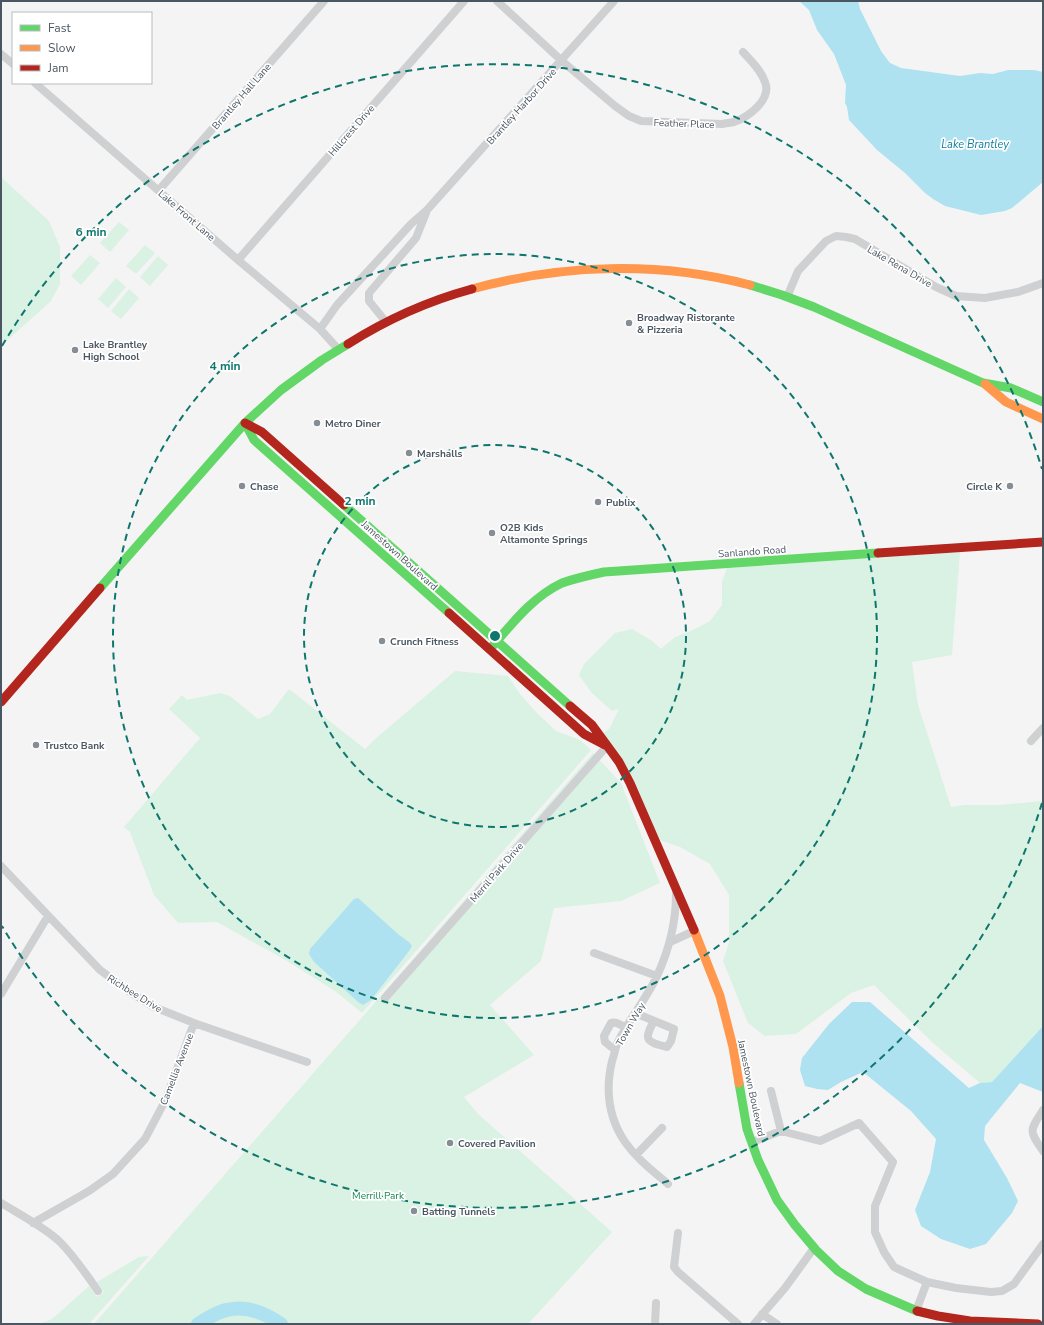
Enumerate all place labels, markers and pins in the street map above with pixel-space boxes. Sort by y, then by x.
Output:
place label: Broadway Ristorante & Pizzeria [637,311,736,337]
marker: Broadway Ristorante & Pizzeria [624,318,634,328]
place label: Lake Brantley High School [83,338,148,364]
marker: Lake Brantley High School [70,345,80,355]
place label: Metro Diner [325,417,381,431]
marker: Metro Diner [312,418,322,428]
place label: Marshalls [417,447,463,461]
marker: Marshalls [404,448,414,458]
place label: Chase [250,480,279,494]
place label: Circle K [966,480,1002,494]
marker: Chase [237,481,247,491]
marker: Circle K [1005,481,1015,491]
place label: Publix [606,496,636,510]
marker: Publix [593,497,603,507]
place label: O2B Kids Altamonte Springs [500,521,588,547]
marker: O2B Kids Altamonte Springs [487,528,497,538]
centre of rings [488,629,502,643]
place label: Crunch Fitness [390,635,459,649]
marker: Crunch Fitness [377,636,387,646]
place label: Trustco Bank [44,739,105,753]
marker: Trustco Bank [31,740,41,750]
place label: Covered Pavilion [458,1137,536,1151]
marker: Covered Pavilion [445,1138,455,1148]
place label: Batting Tunnels [422,1205,495,1219]
marker: Batting Tunnels [409,1206,419,1216]

